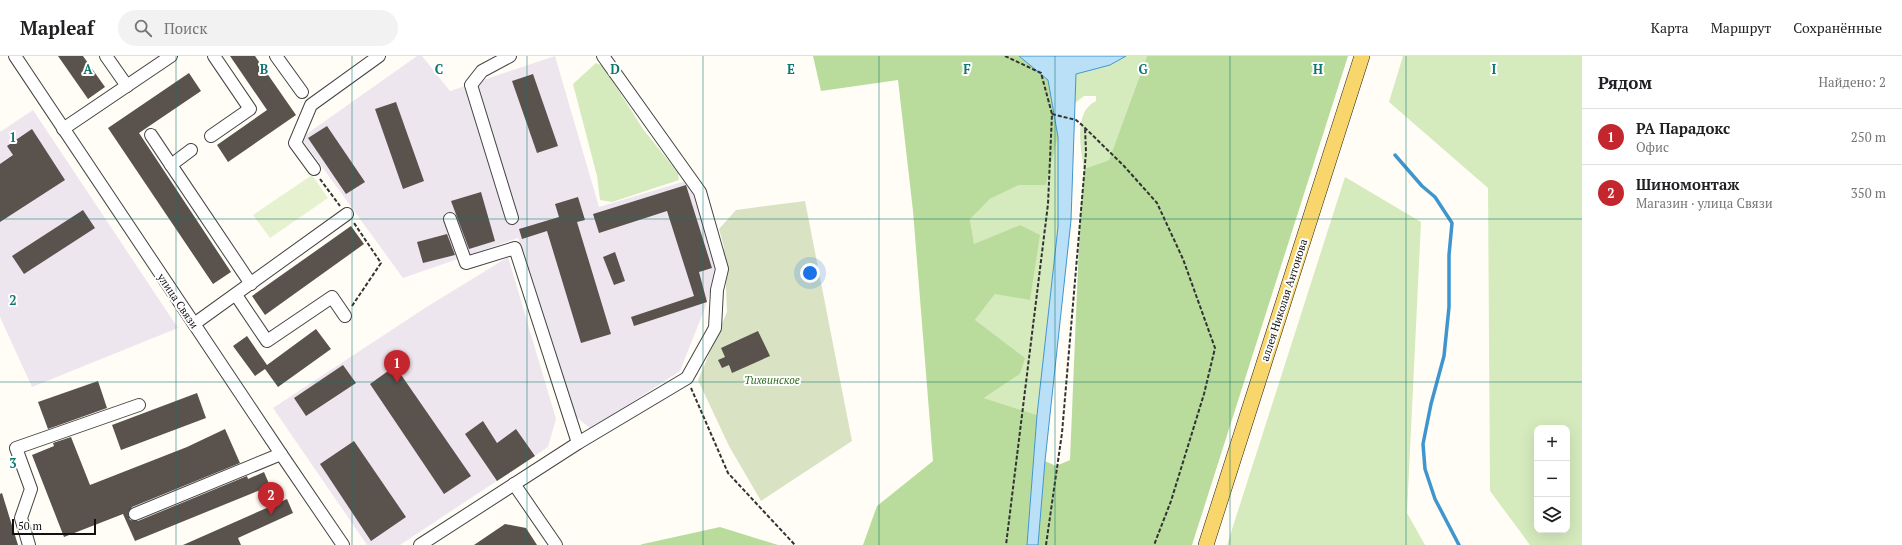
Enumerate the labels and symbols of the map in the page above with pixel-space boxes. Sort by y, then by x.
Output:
text: A [83,60,93,78]
text: B [260,60,268,78]
text: C [435,60,443,78]
text: D [610,60,620,78]
text: E [787,60,795,78]
text: F [963,60,971,78]
text: G [1138,60,1148,78]
text: H [1313,60,1323,78]
text: I [1492,60,1497,78]
text: 1 [9,128,17,146]
street label: аллея Николая Антонова [1258,237,1311,363]
your location [800,263,820,283]
street label: улица Связи [154,270,202,332]
text: 2 [9,291,17,309]
pin: 1 [384,350,410,383]
park label: Тихвинское [744,373,800,387]
text: 3 [9,454,17,472]
pin: 2 [258,482,284,515]
scale bar [12,517,96,536]

